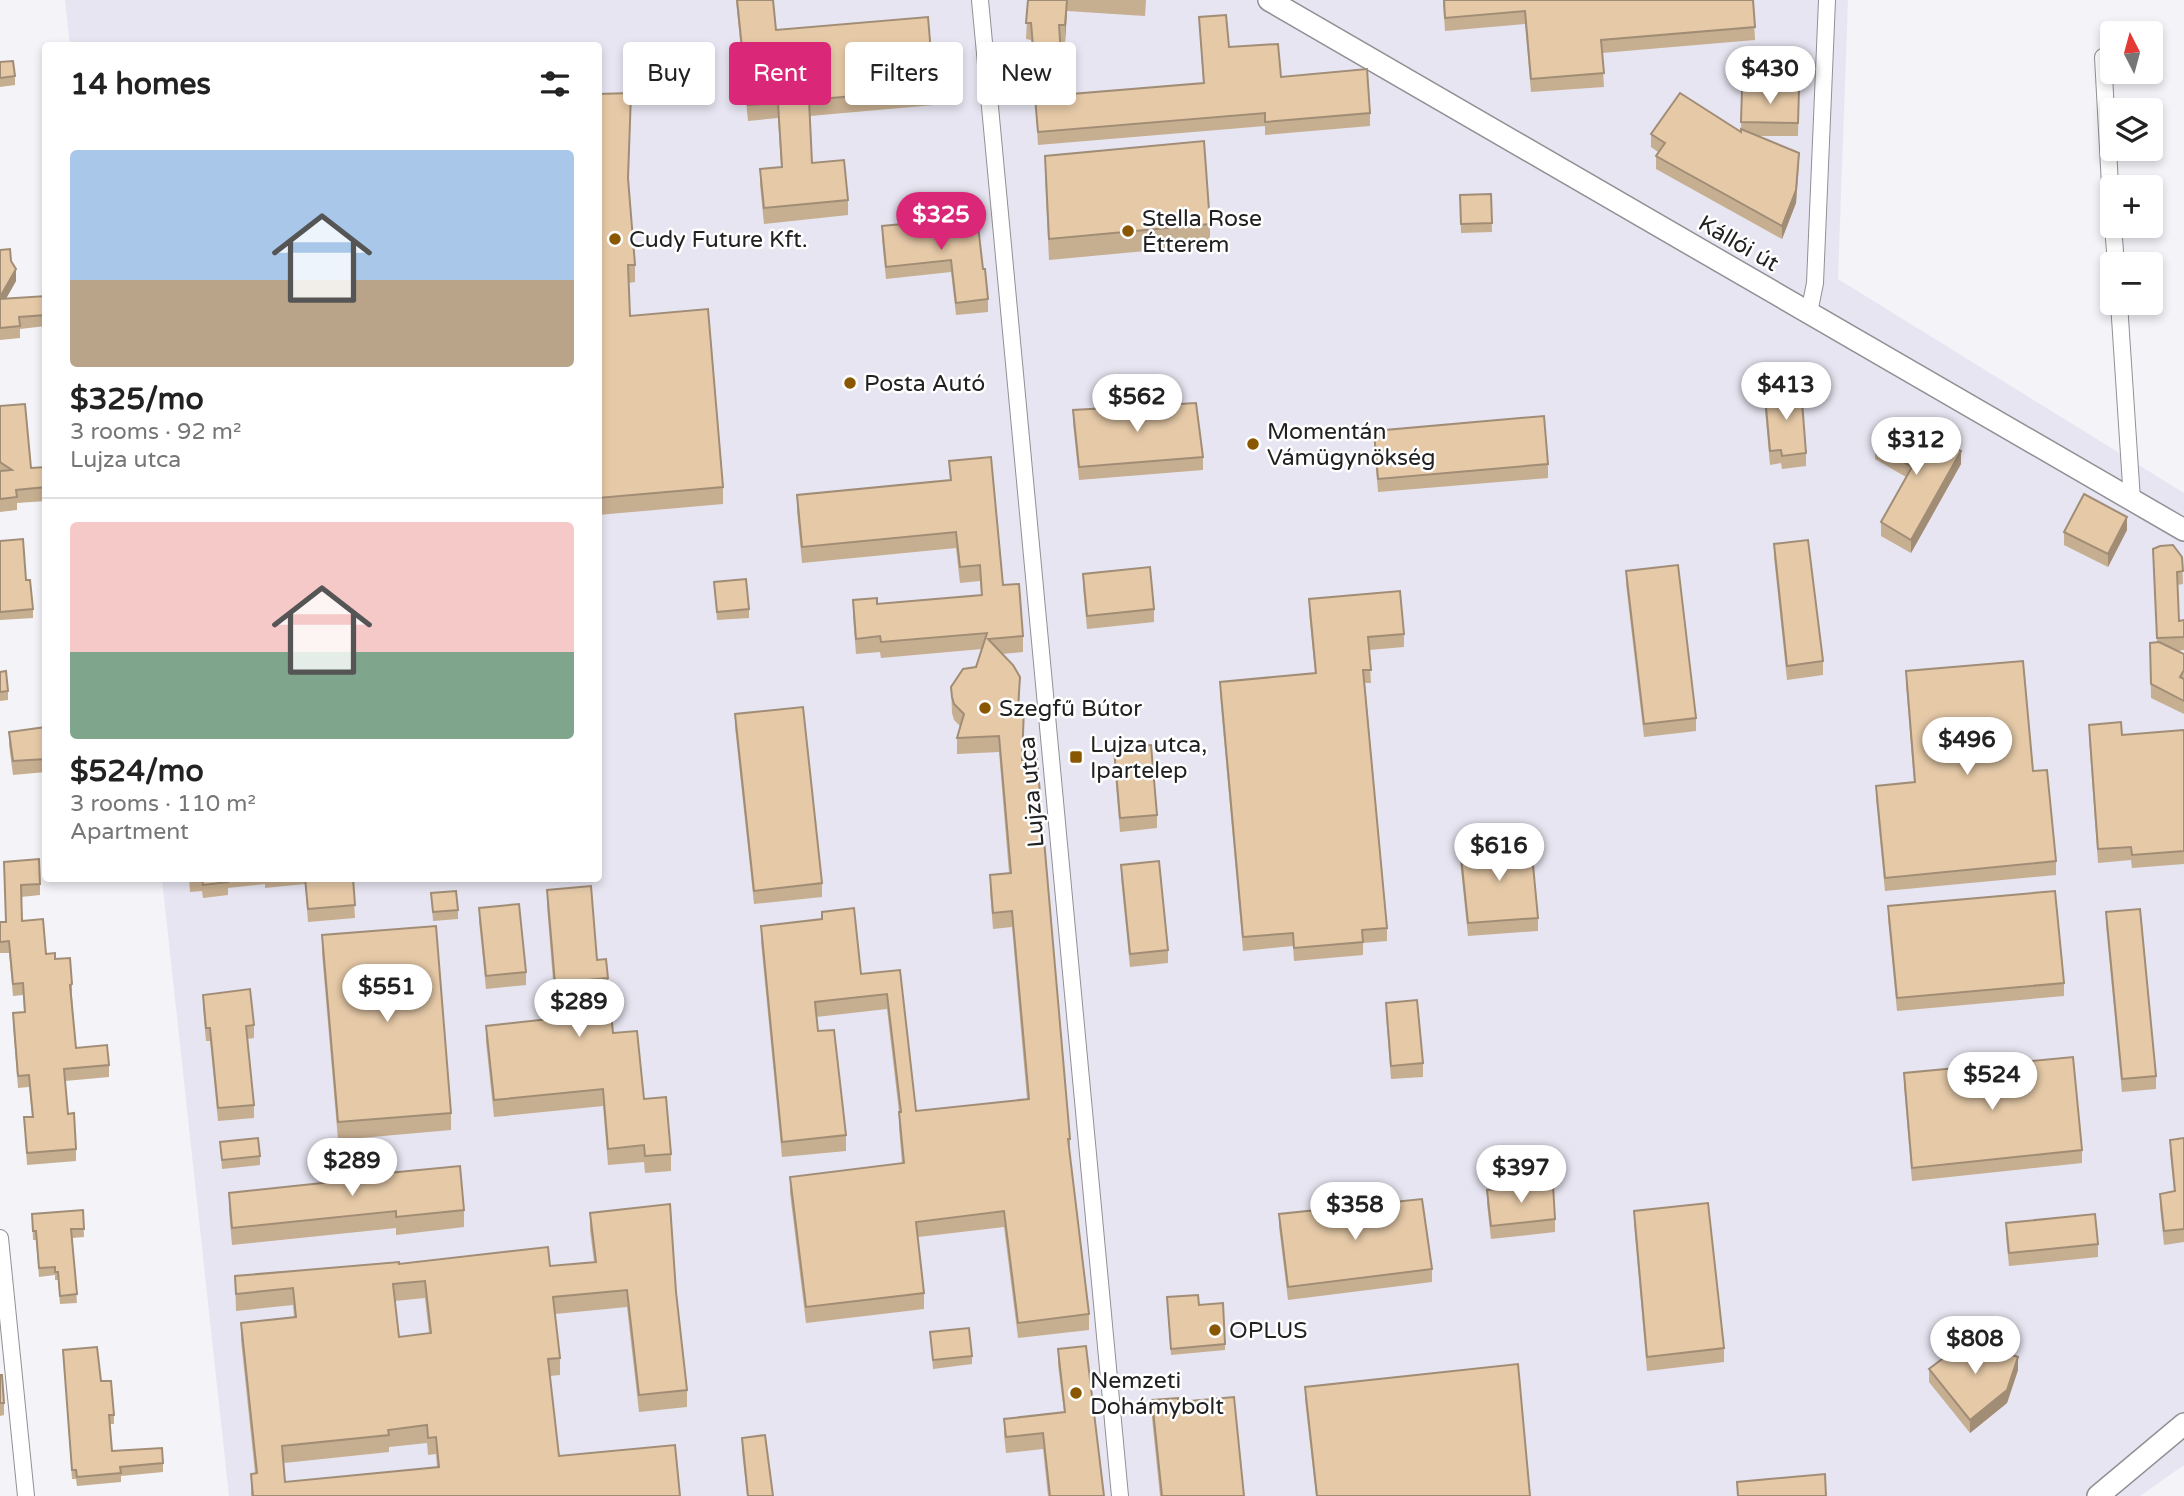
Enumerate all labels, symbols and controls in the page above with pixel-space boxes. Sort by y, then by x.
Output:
north arrow [2100,21,2163,84]
map controls [2100,21,2163,315]
chip: Buy [623,42,715,105]
chip: Rent [729,42,831,105]
chip: Filters [845,42,963,105]
chip: New [977,42,1076,105]
pin: $430 [1729,46,1811,106]
text: $430 [1741,55,1799,83]
icon: filters [536,65,574,103]
text: 14 homes [70,66,211,103]
button: layers [2100,98,2163,161]
button: + [2100,175,2163,238]
pin: $325 [900,192,982,252]
icon: home [259,195,385,321]
text: $325 [912,201,970,229]
place label: Stella Rose Étterem [1142,205,1262,259]
street label: Kállói út [1693,210,1784,278]
marker: Stella Rose Étterem [1120,223,1136,239]
place label: Cudy Future Kft. [629,226,808,254]
marker: Cudy Future Kft. [607,231,623,247]
button: − [2100,252,2163,315]
pin: $413 [1745,362,1827,422]
place label: Posta Autó [864,370,985,398]
text: $413 [1757,371,1815,399]
pin: $562 [1096,374,1178,434]
marker: Posta Autó [842,375,858,391]
text: $325/mo [70,381,204,418]
text: $562 [1108,383,1166,411]
text: 3 rooms · 92 m² [70,418,241,446]
place label: Momentán Vámügynökség [1267,418,1436,472]
pin: $312 [1875,418,1957,477]
text: $312 [1887,426,1945,454]
marker: Momentán Vámügynökség [1245,436,1261,452]
text: Lujza utca [70,446,181,474]
icon: home [259,567,385,693]
place label: Szegfű Bútor [999,695,1142,723]
marker: Szegfű Bútor [977,700,993,716]
pin: $496 [1926,718,2008,777]
text: $496 [1938,726,1996,754]
place label: Lujza utca, Ipartelep [1090,731,1207,785]
street label: Lujza utca [1013,735,1051,849]
marker: Lujza utca, Ipartelep [1068,749,1084,765]
text: $524/mo [70,753,204,790]
text: 3 rooms · 110 m² [70,790,256,818]
text: Apartment [70,818,189,846]
pin: $616 [1458,824,1540,883]
text: $616 [1470,832,1528,860]
pin: $551 [346,964,428,1024]
text: $551 [358,973,416,1001]
pin: $289 [538,979,620,1039]
text: $289 [550,988,608,1016]
pin: $524 [1951,1052,2033,1112]
text: $524 [1963,1061,2021,1089]
pin: $289 [311,1138,393,1198]
pin: $397 [1480,1146,1562,1205]
text: $289 [323,1147,381,1175]
text: $397 [1492,1154,1550,1182]
pin: $358 [1314,1182,1396,1242]
text: $358 [1326,1191,1384,1219]
pin: $808 [1934,1316,2016,1376]
place label: OPLUS [1229,1317,1308,1345]
marker: OPLUS [1207,1322,1223,1338]
text: $808 [1946,1325,2004,1353]
place label: Nemzeti Dohámybolt [1090,1367,1224,1421]
marker: Nemzeti Dohámybolt [1068,1385,1084,1401]

